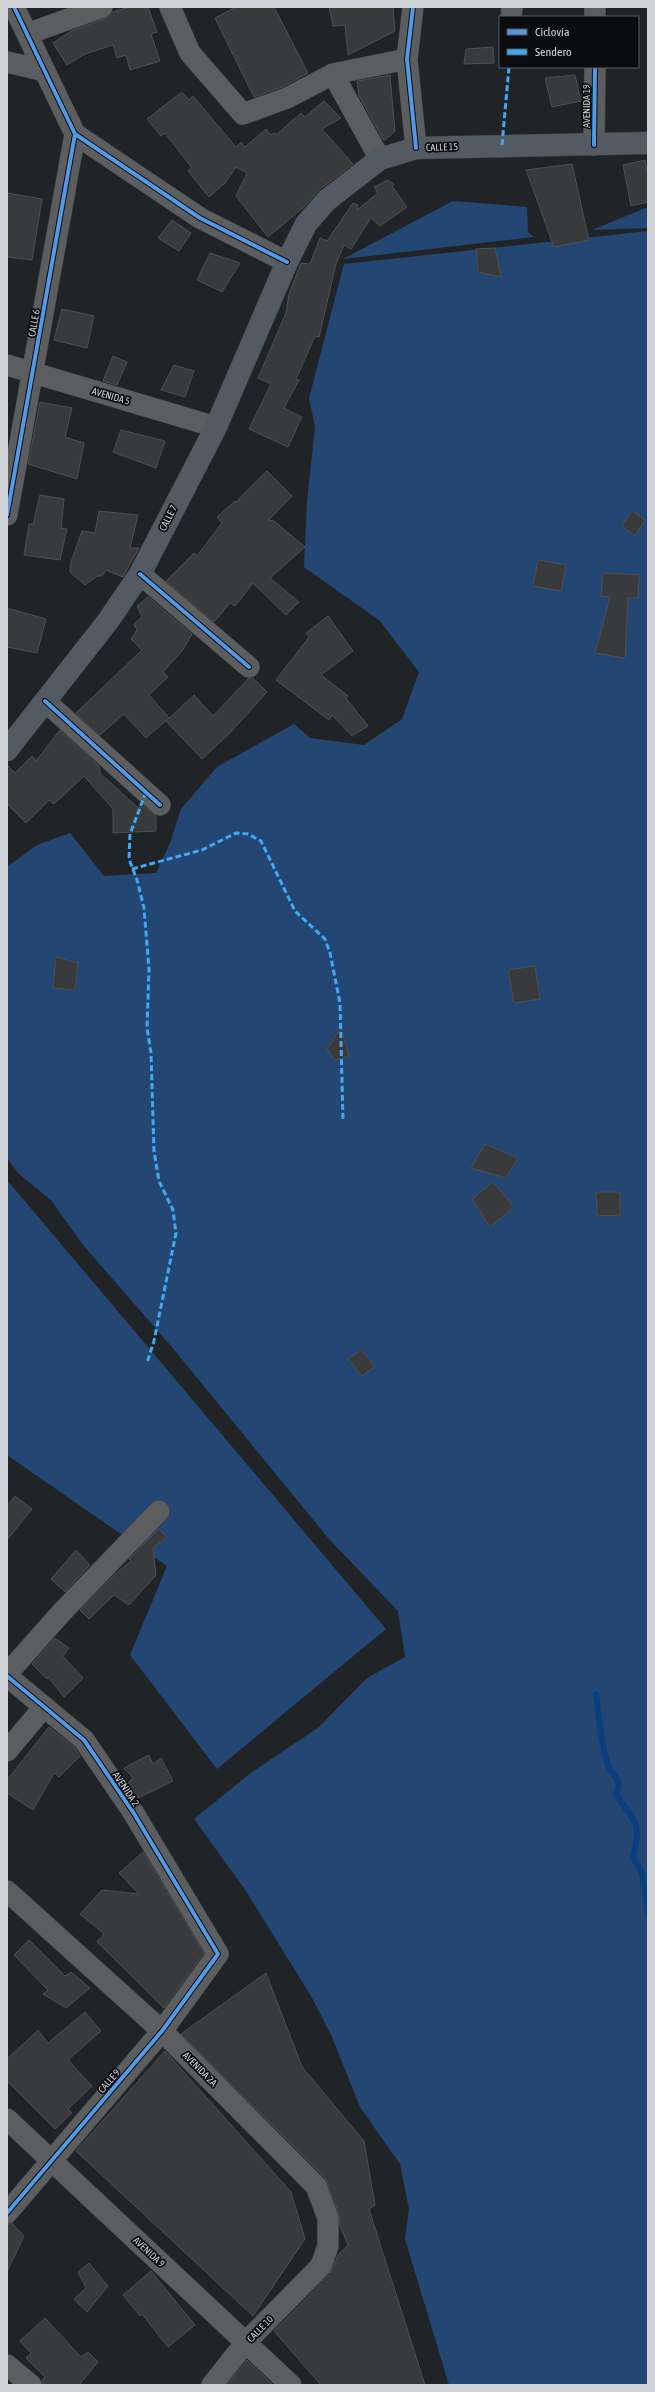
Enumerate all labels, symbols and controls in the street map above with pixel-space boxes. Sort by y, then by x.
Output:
legend [499,16,639,68]
text: Ciclovía [535,25,569,39]
text: Sendero [535,45,572,59]
street label: AVENIDA 19 [581,84,592,128]
street label: CALLE 15 [426,141,459,153]
street label: CALLE 6 [26,308,42,337]
street label: AVENIDA 5 [91,385,131,407]
street label: CALLE 7 [157,503,179,533]
street label: AVENIDA 2 [111,1770,142,1808]
street label: AVENIDA 2A [181,2050,219,2088]
street label: CALLE 9 [96,2067,122,2095]
street label: AVENIDA 9 [131,2235,167,2269]
street label: CALLE 10 [245,2313,275,2344]

